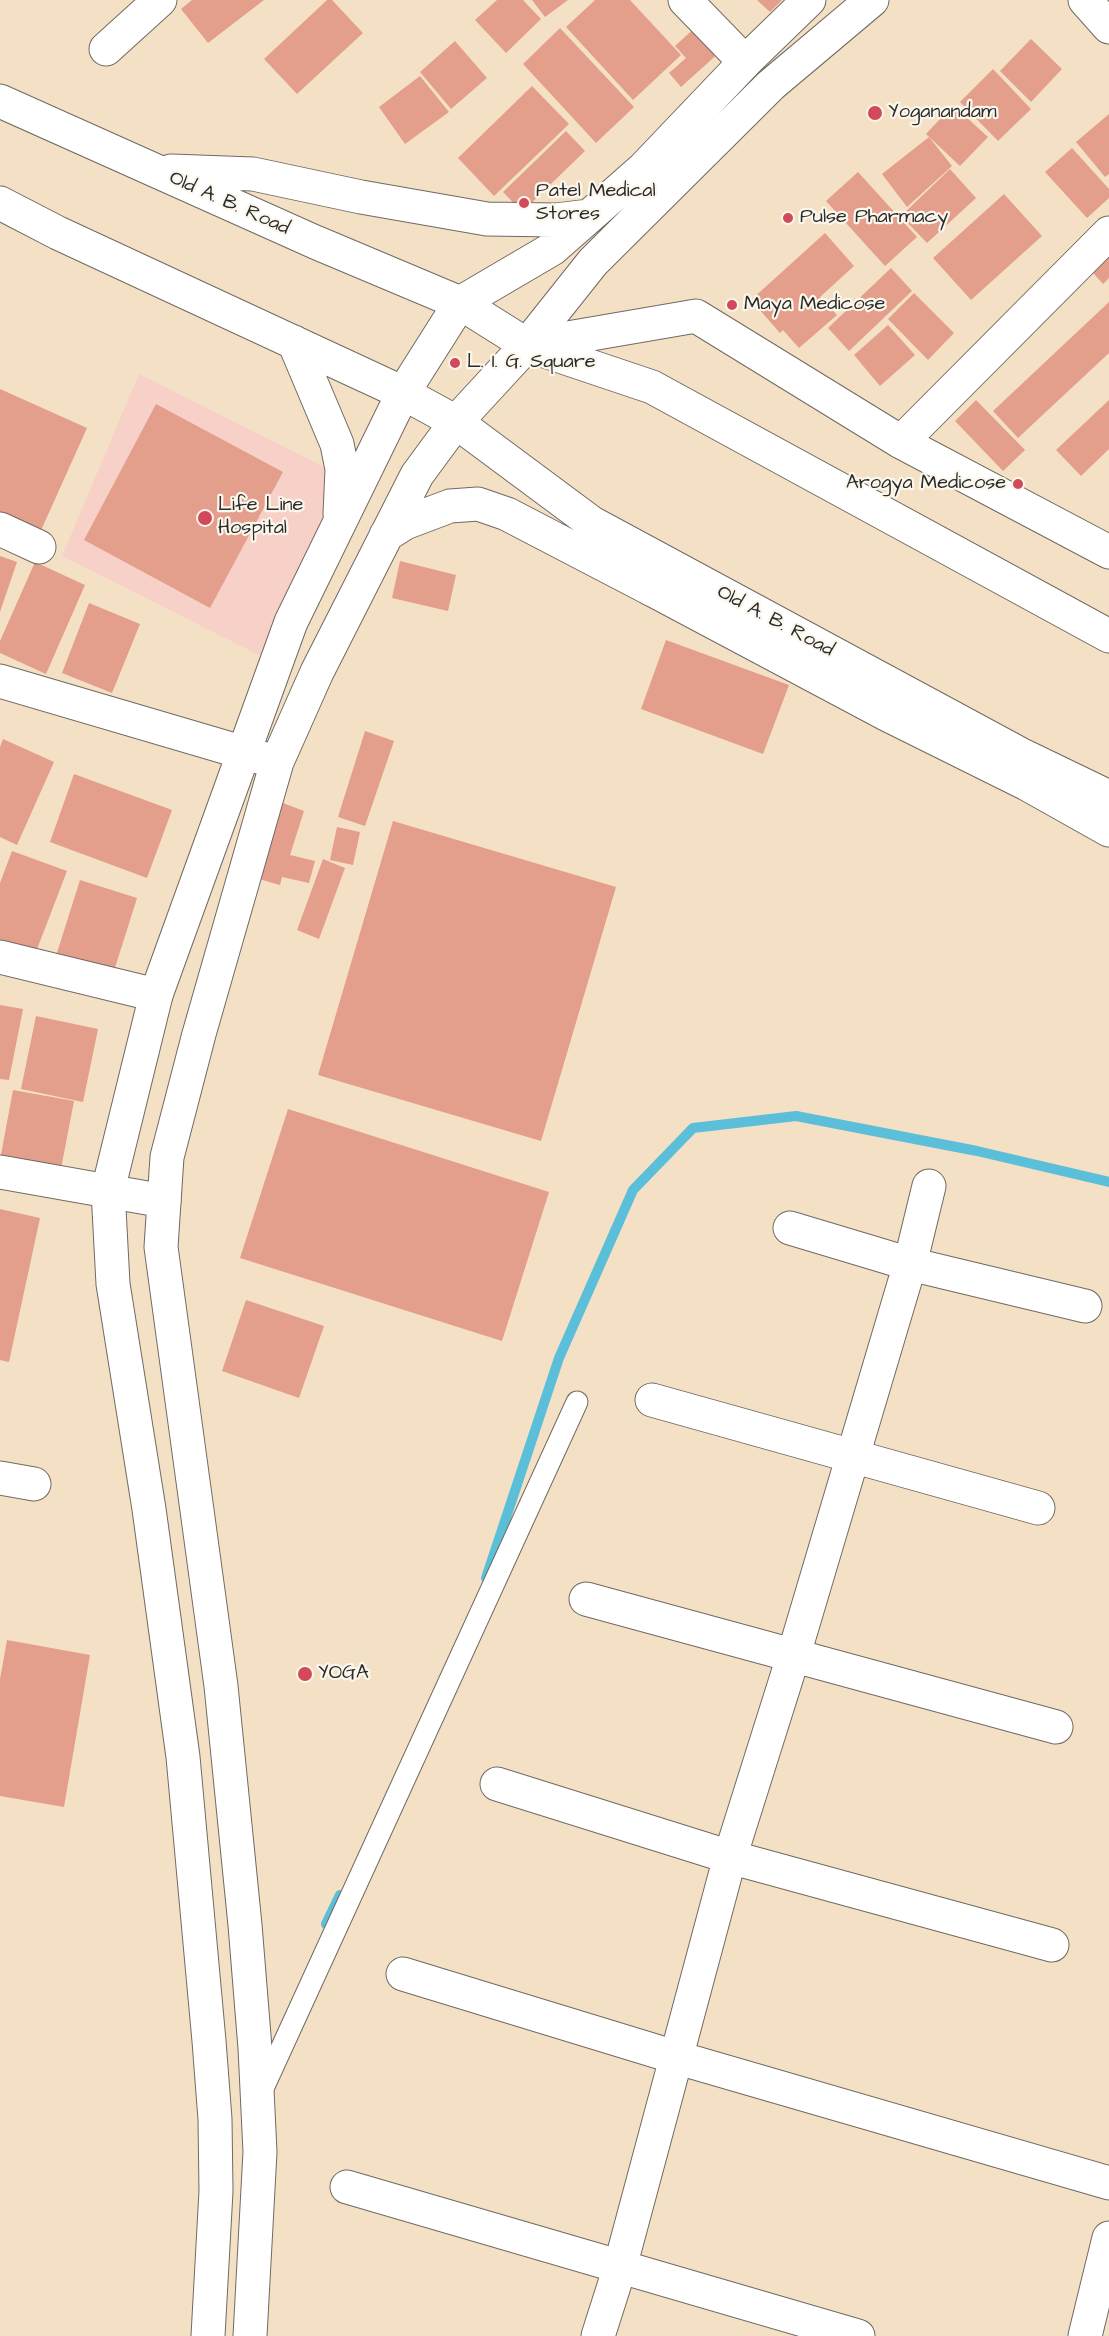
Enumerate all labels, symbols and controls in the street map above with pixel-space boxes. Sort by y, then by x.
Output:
place label: Yoganandam [888,101,997,125]
marker: Yoganandam [866,104,884,122]
street label: Old A. B. Road [165,167,293,241]
place label: Patel Medical Stores [536,180,656,227]
marker: Patel Medical Stores [517,196,531,210]
place label: Pulse Pharmacy [800,206,948,230]
marker: Pulse Pharmacy [781,211,795,225]
place label: Maya Medicose [744,293,885,317]
marker: Maya Medicose [725,298,739,312]
place label: L. I. G. Square [467,351,595,375]
marker: L. I. G. Square [448,356,462,370]
place label: Arogya Medicose [846,472,1006,496]
marker: Arogya Medicose [1011,477,1025,491]
place label: Life Line Hospital [218,494,303,541]
marker: Life Line Hospital [196,509,214,527]
street label: Old A. B. Road [712,581,838,663]
place label: YOGA [318,1662,369,1686]
marker: YOGA [296,1665,314,1683]

